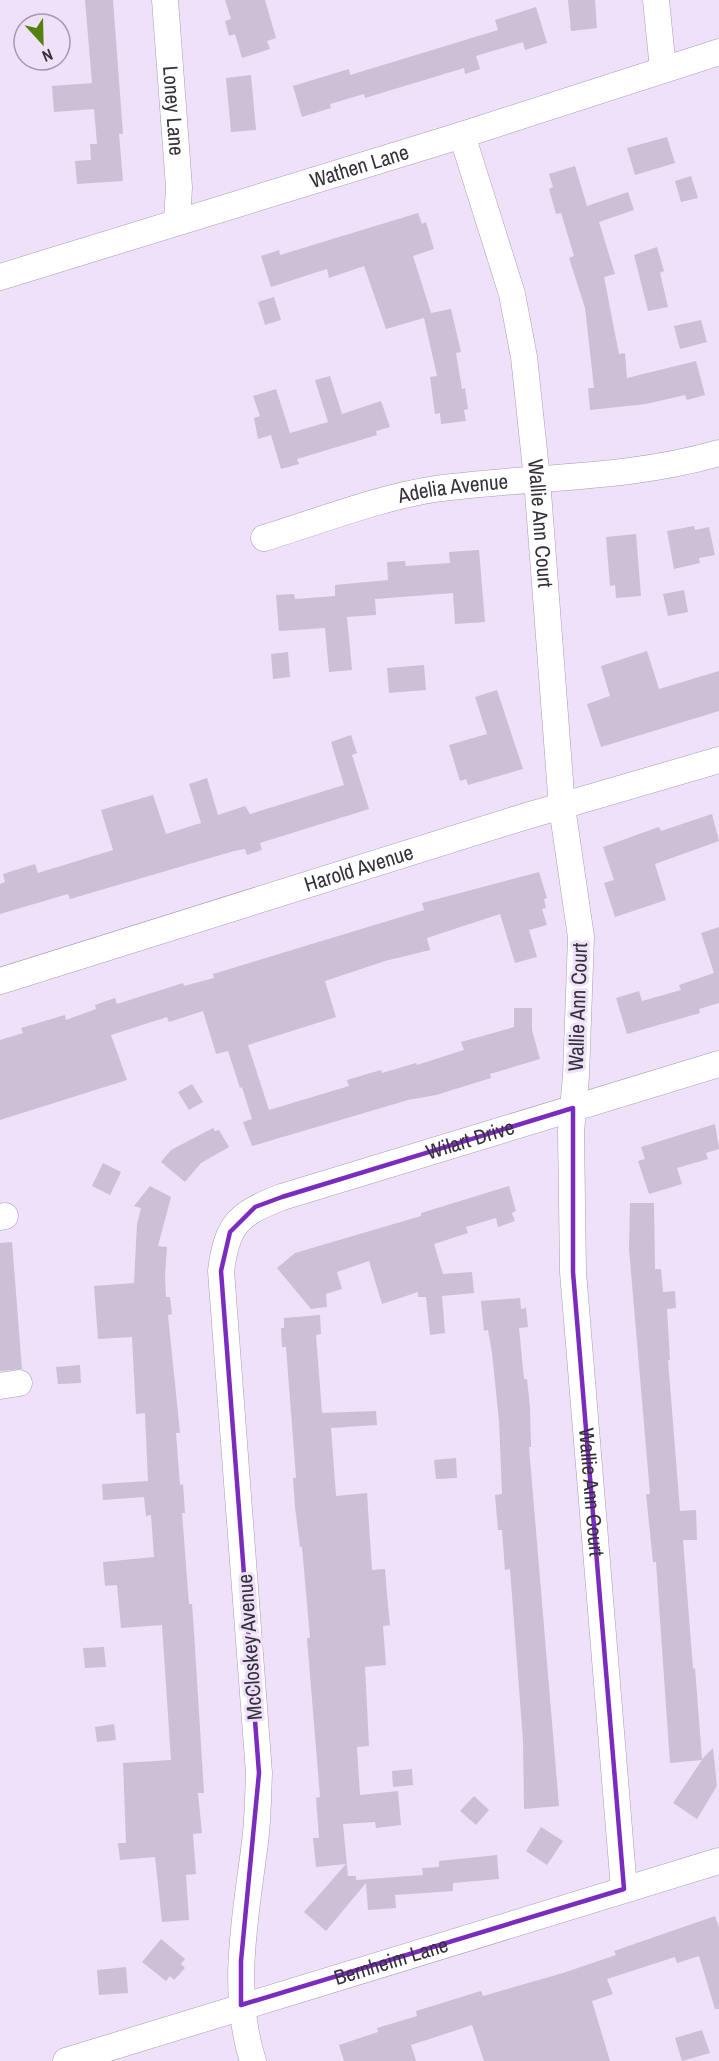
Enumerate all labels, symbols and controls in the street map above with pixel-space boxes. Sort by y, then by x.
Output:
north arrow [12,12,72,72]
text: N [39,44,56,68]
street label: Loney Lane [156,65,192,157]
street label: Wathen Lane [306,137,412,195]
street label: Wallie Ann Court [521,458,560,589]
street label: Adelia Avenue [394,467,509,510]
street label: Harold Avenue [301,837,417,899]
street label: Wallie Ann Court [561,942,594,1072]
street label: Wilart Drive [422,1112,518,1166]
street label: Wallie Ann Court [572,1427,611,1558]
street label: McCloskey Avenue [230,1573,269,1721]
street label: Bernheim Lane [330,1930,452,1992]

